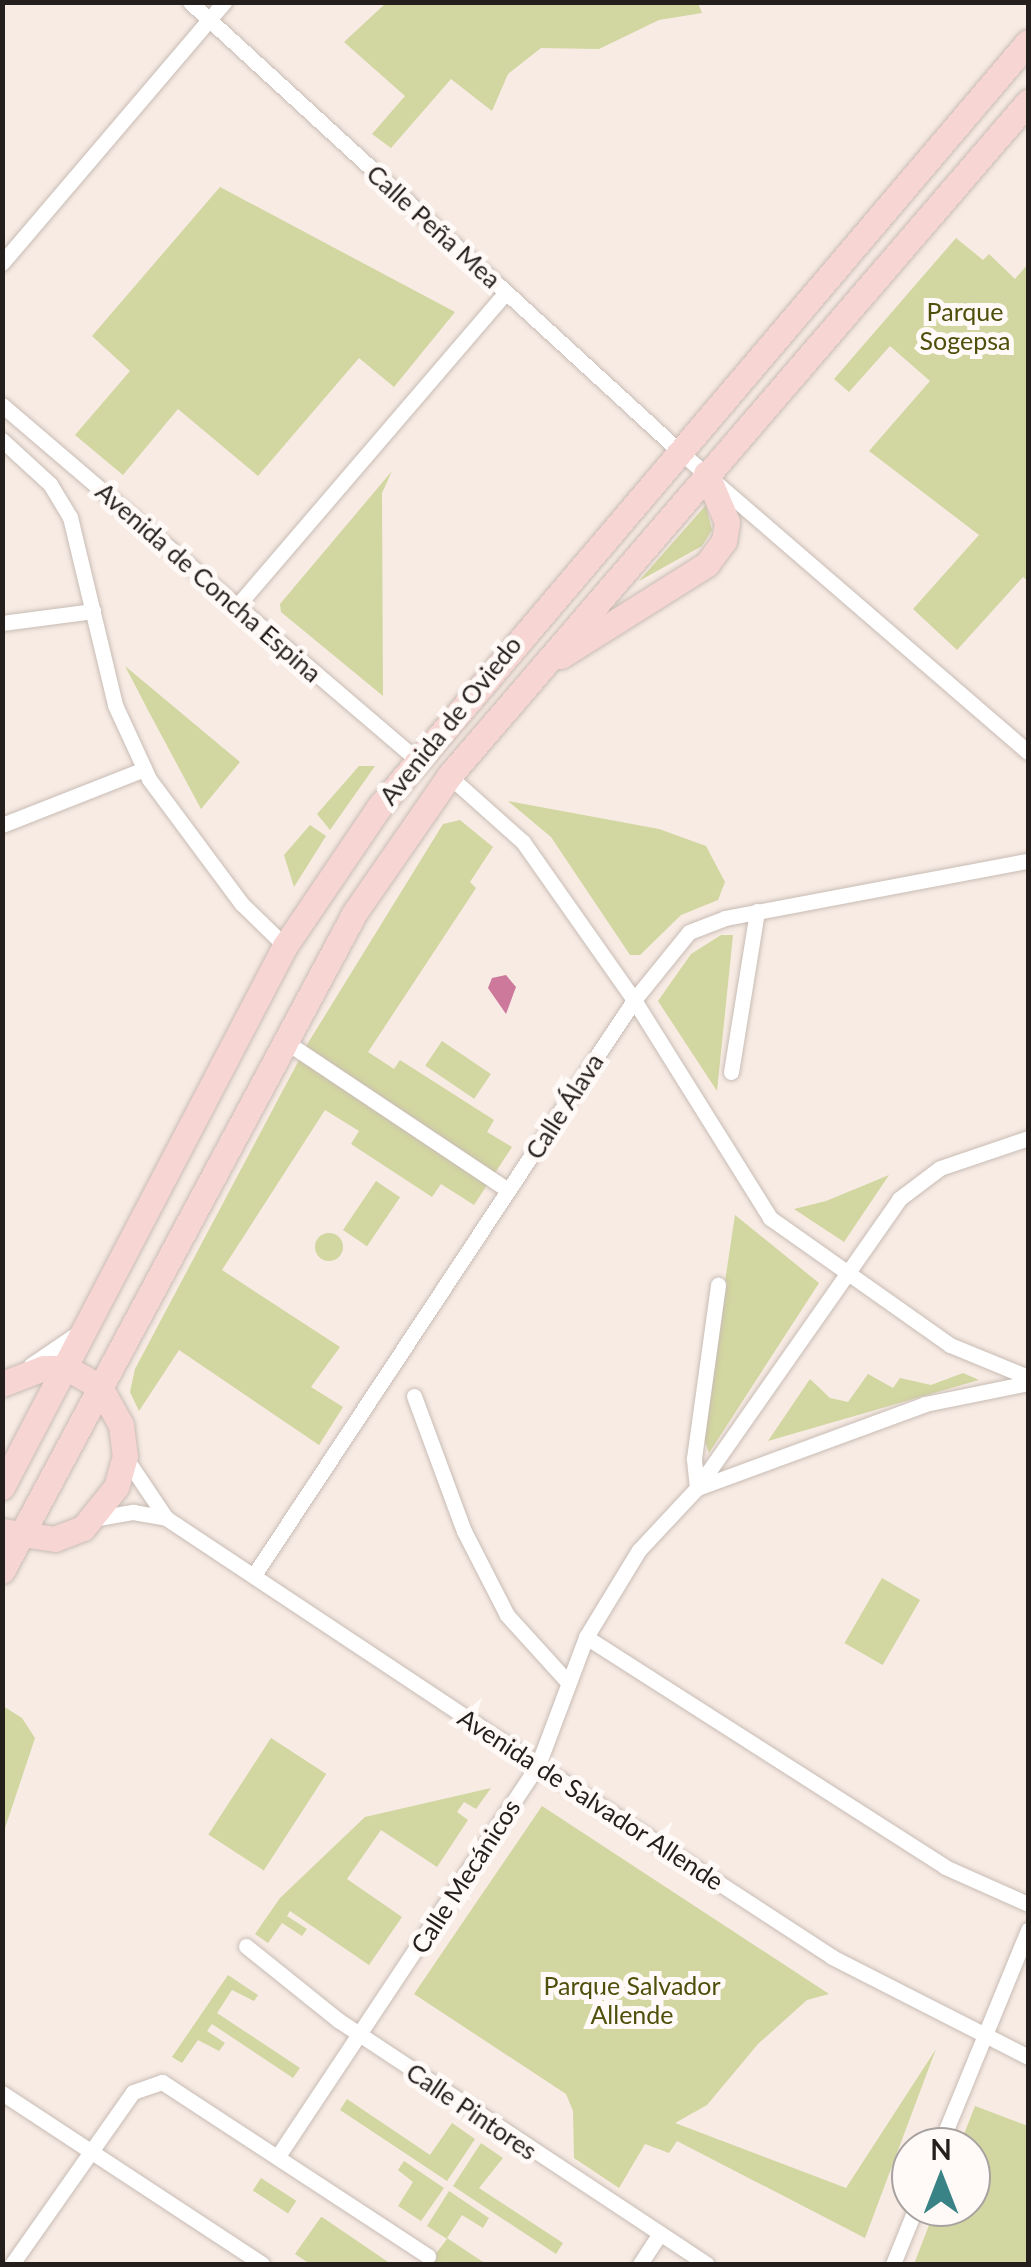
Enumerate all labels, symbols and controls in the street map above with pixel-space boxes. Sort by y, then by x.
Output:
street label: Calle Peña Mea [361,158,507,294]
park label: Parque Sogepsa [920,297,1010,356]
street label: Avenida de Concha Espina [90,476,328,688]
street label: Avenida de Oviedo [373,630,527,810]
street label: Calle Álava [519,1047,609,1165]
street label: Avenida de Salvador Allende [452,1702,730,1896]
street label: Calle Mecánicos [404,1793,526,1959]
park label: Parque Salvador Allende [543,1971,721,2030]
street label: Calle Pintores [401,2056,543,2166]
north arrow [891,2127,991,2227]
text: N [930,2132,952,2166]

